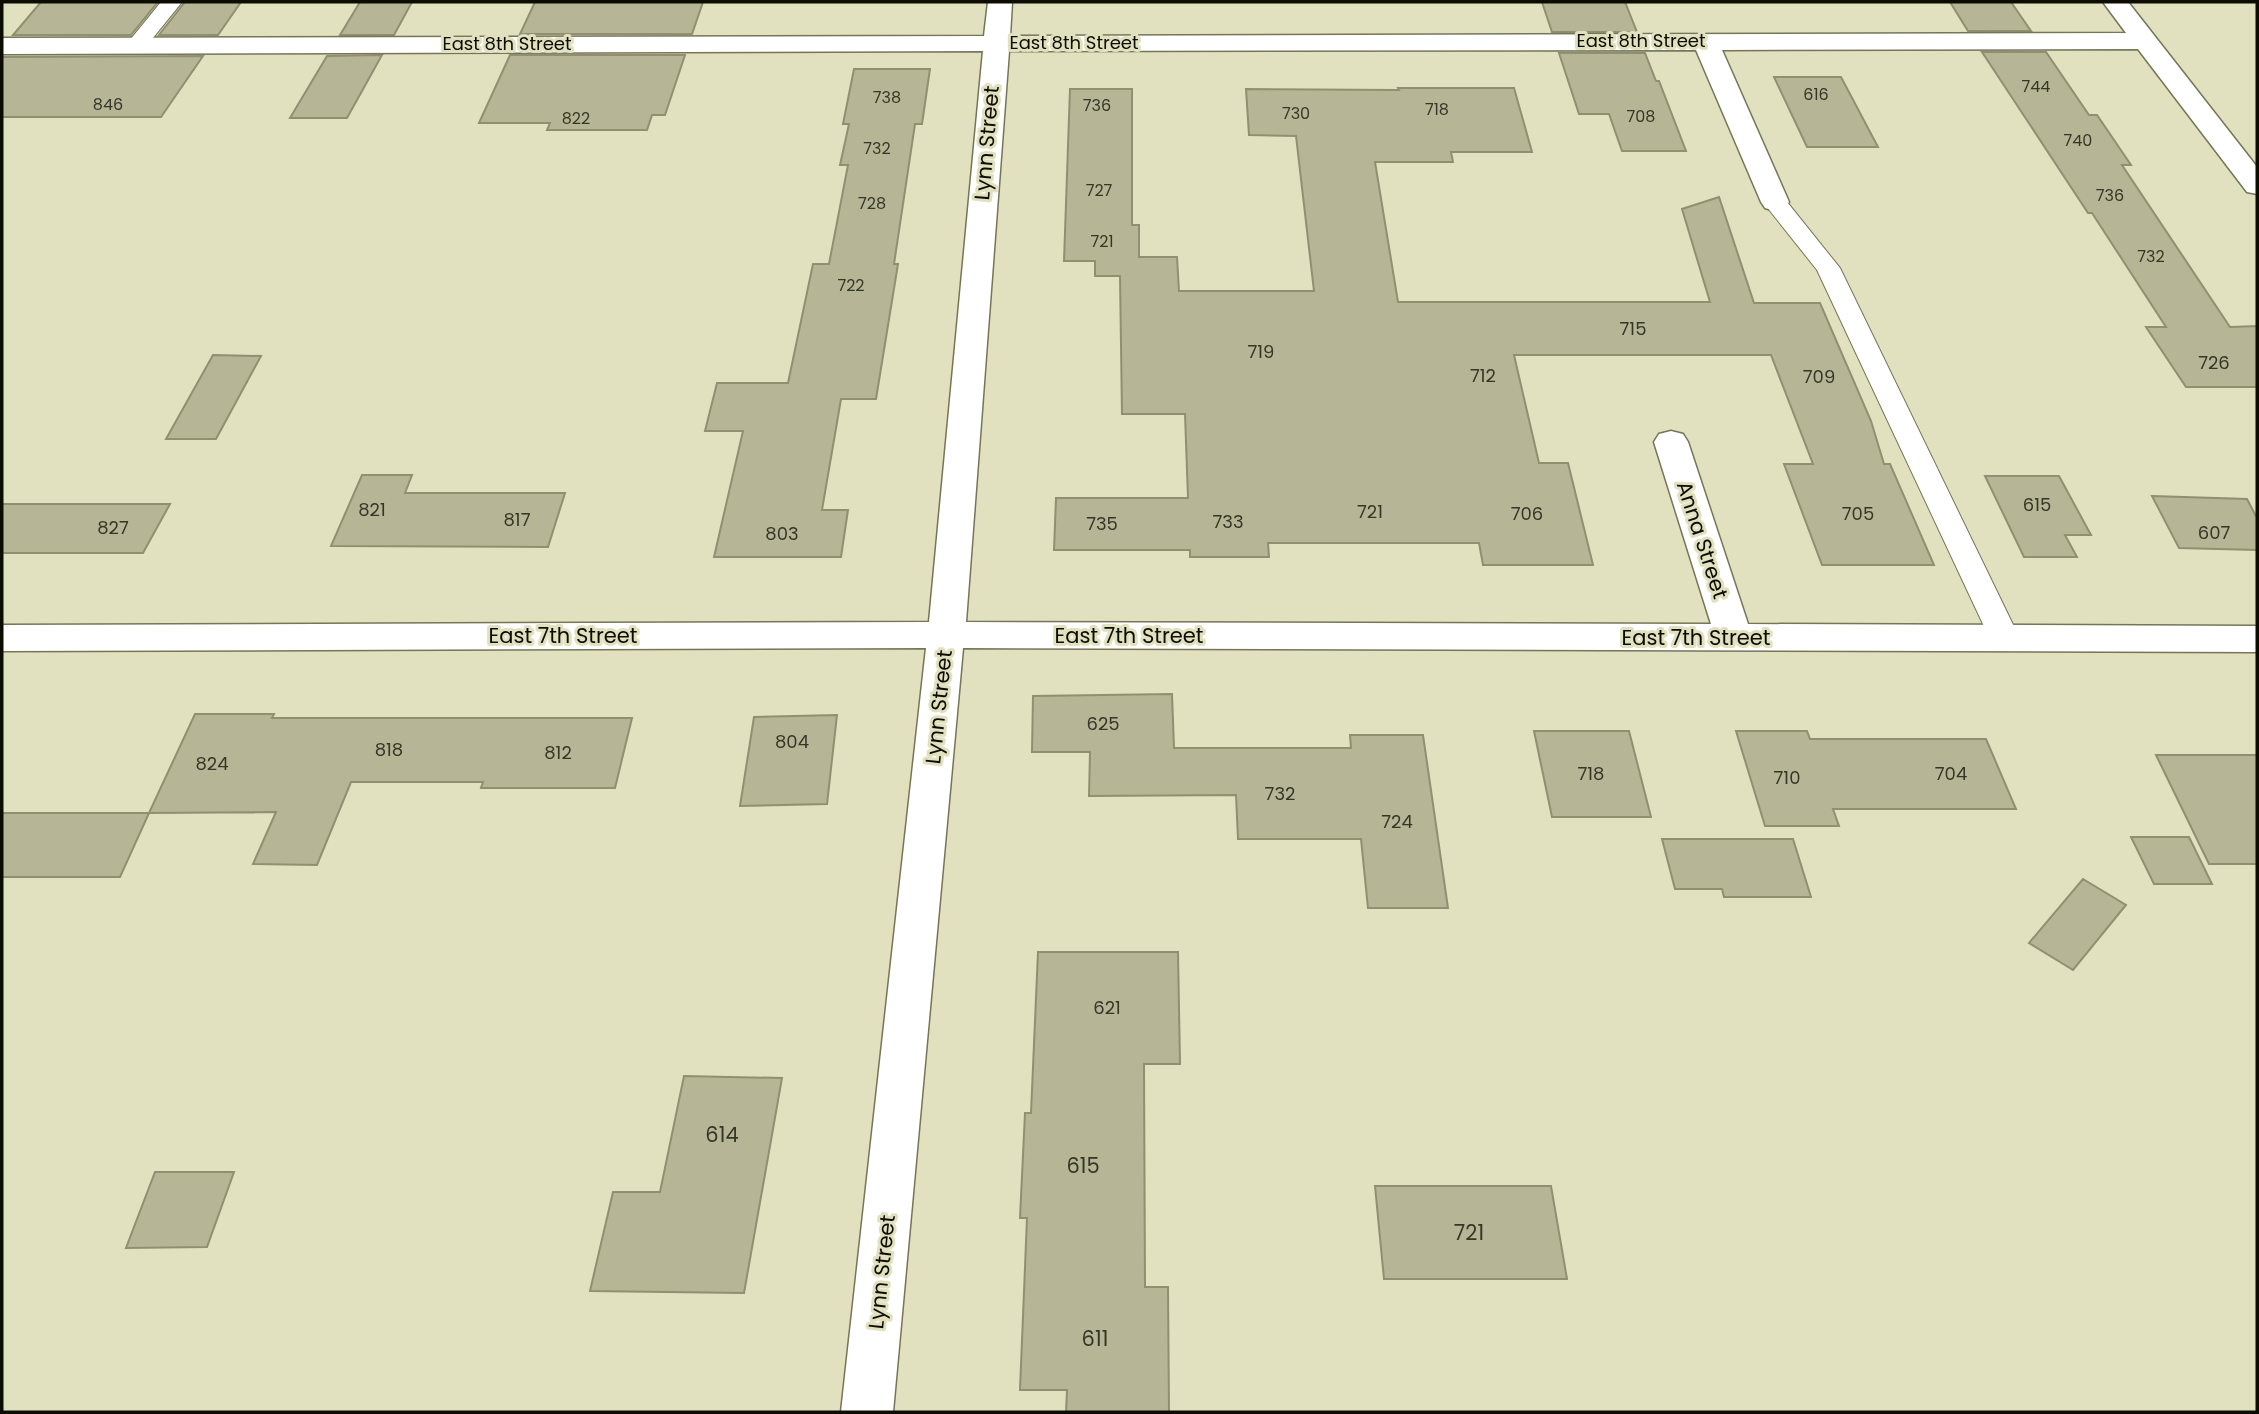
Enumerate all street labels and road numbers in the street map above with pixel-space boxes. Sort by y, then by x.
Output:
street label: East 8th Street [1576,28,1706,53]
street label: East 8th Street [1009,30,1139,55]
street label: East 8th Street [442,31,572,56]
street label: Lynn Street [967,84,1006,201]
street label: Anna Street [1670,477,1735,602]
street label: East 7th Street [489,621,637,650]
street label: East 7th Street [1055,621,1203,650]
street label: East 7th Street [1622,623,1770,652]
street label: Lynn Street [918,648,959,766]
street label: Lynn Street [861,1213,902,1331]

